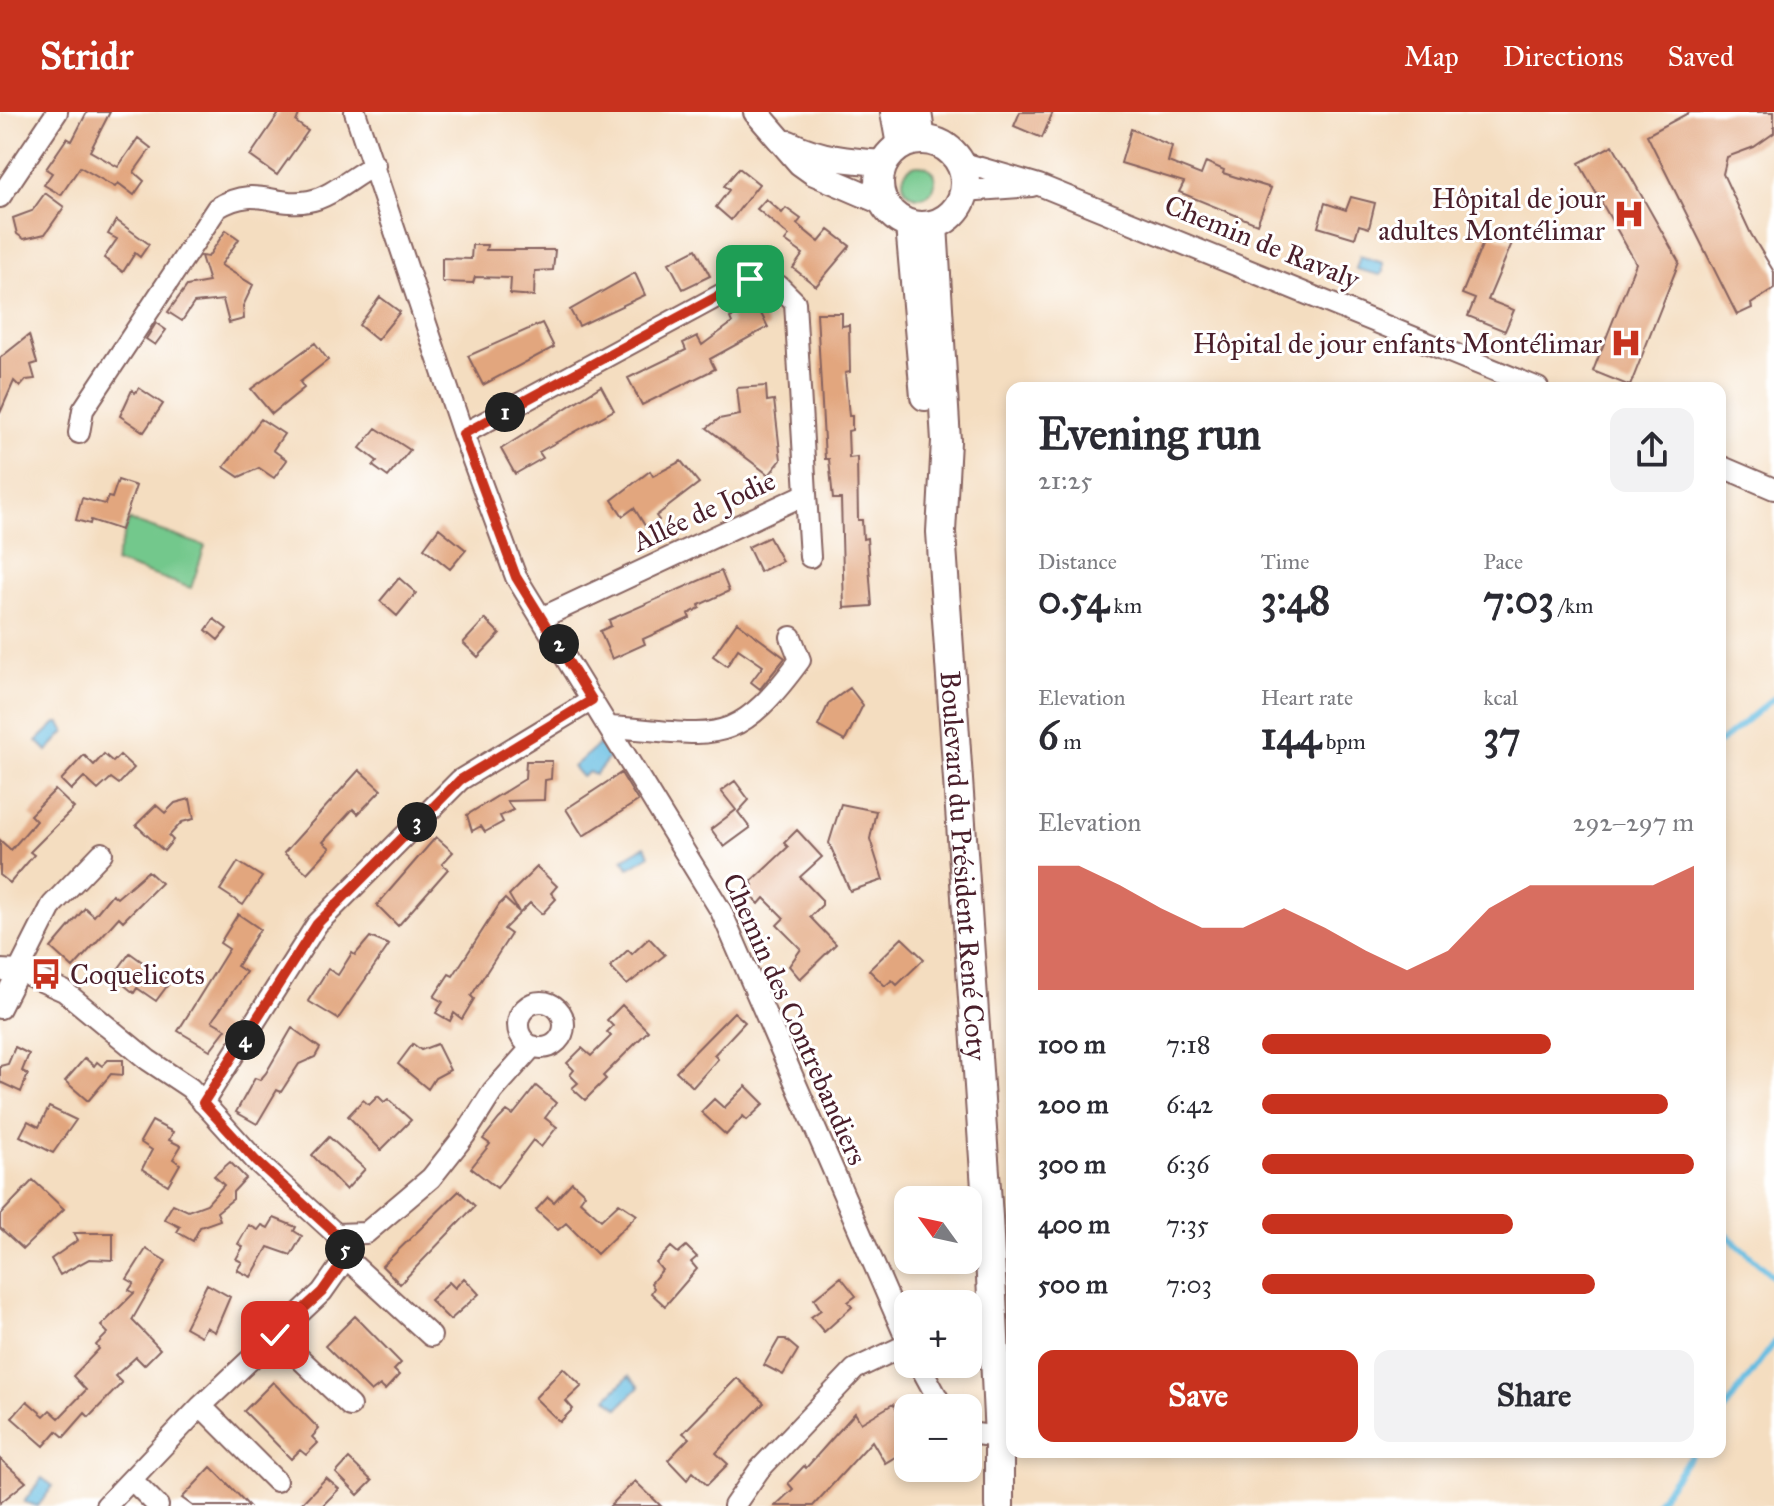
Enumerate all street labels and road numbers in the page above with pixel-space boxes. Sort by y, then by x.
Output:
street label: Chemin de Ravaly [1159,187,1365,297]
street label: Allée de Jodie [626,463,781,560]
street label: Boulevard du Président René Coty [933,670,995,1063]
street label: Chemin des Contrebandiers [715,868,875,1170]

